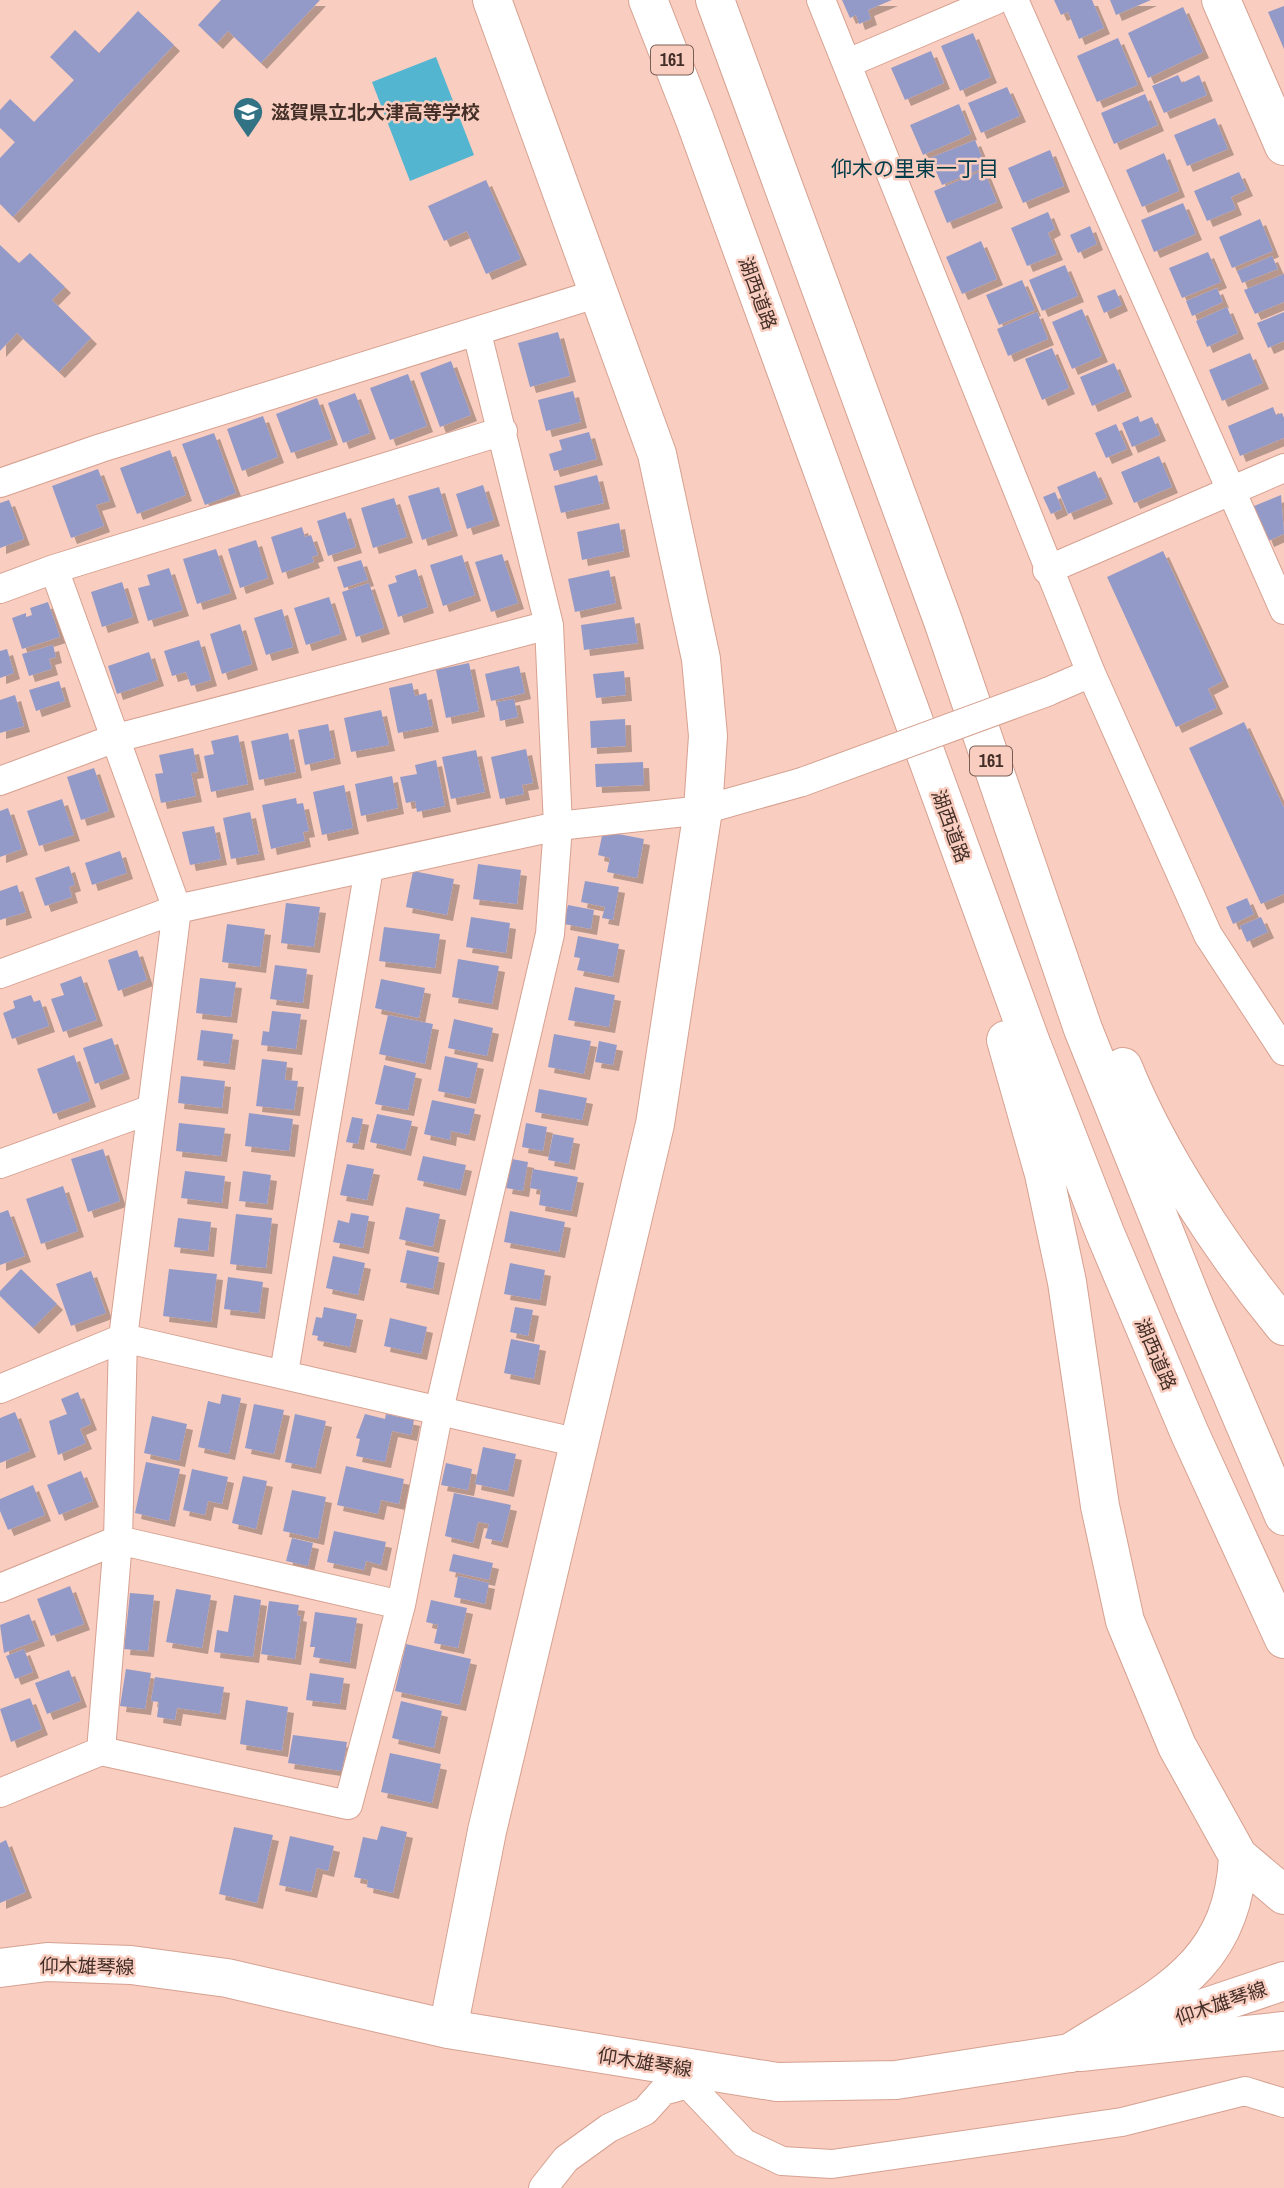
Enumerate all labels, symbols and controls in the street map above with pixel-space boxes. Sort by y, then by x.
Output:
road number: 161 [651,46,693,74]
school or university icon: 滋賀県立北大津高等学校 [231,95,265,139]
place label: 滋賀県立北大津高等学校 [271,99,480,125]
district label: 仰木の里東一丁目 [831,154,999,183]
street label: 湖西道路 [733,253,783,333]
road number: 161 [970,746,1012,776]
street label: 湖西道路 [926,786,976,866]
street label: 湖西道路 [1129,1314,1183,1394]
street label: 仰木雄琴線 [39,1952,135,1980]
street label: 仰木雄琴線 [1172,1975,1270,2031]
street label: 仰木雄琴線 [596,2042,694,2082]

